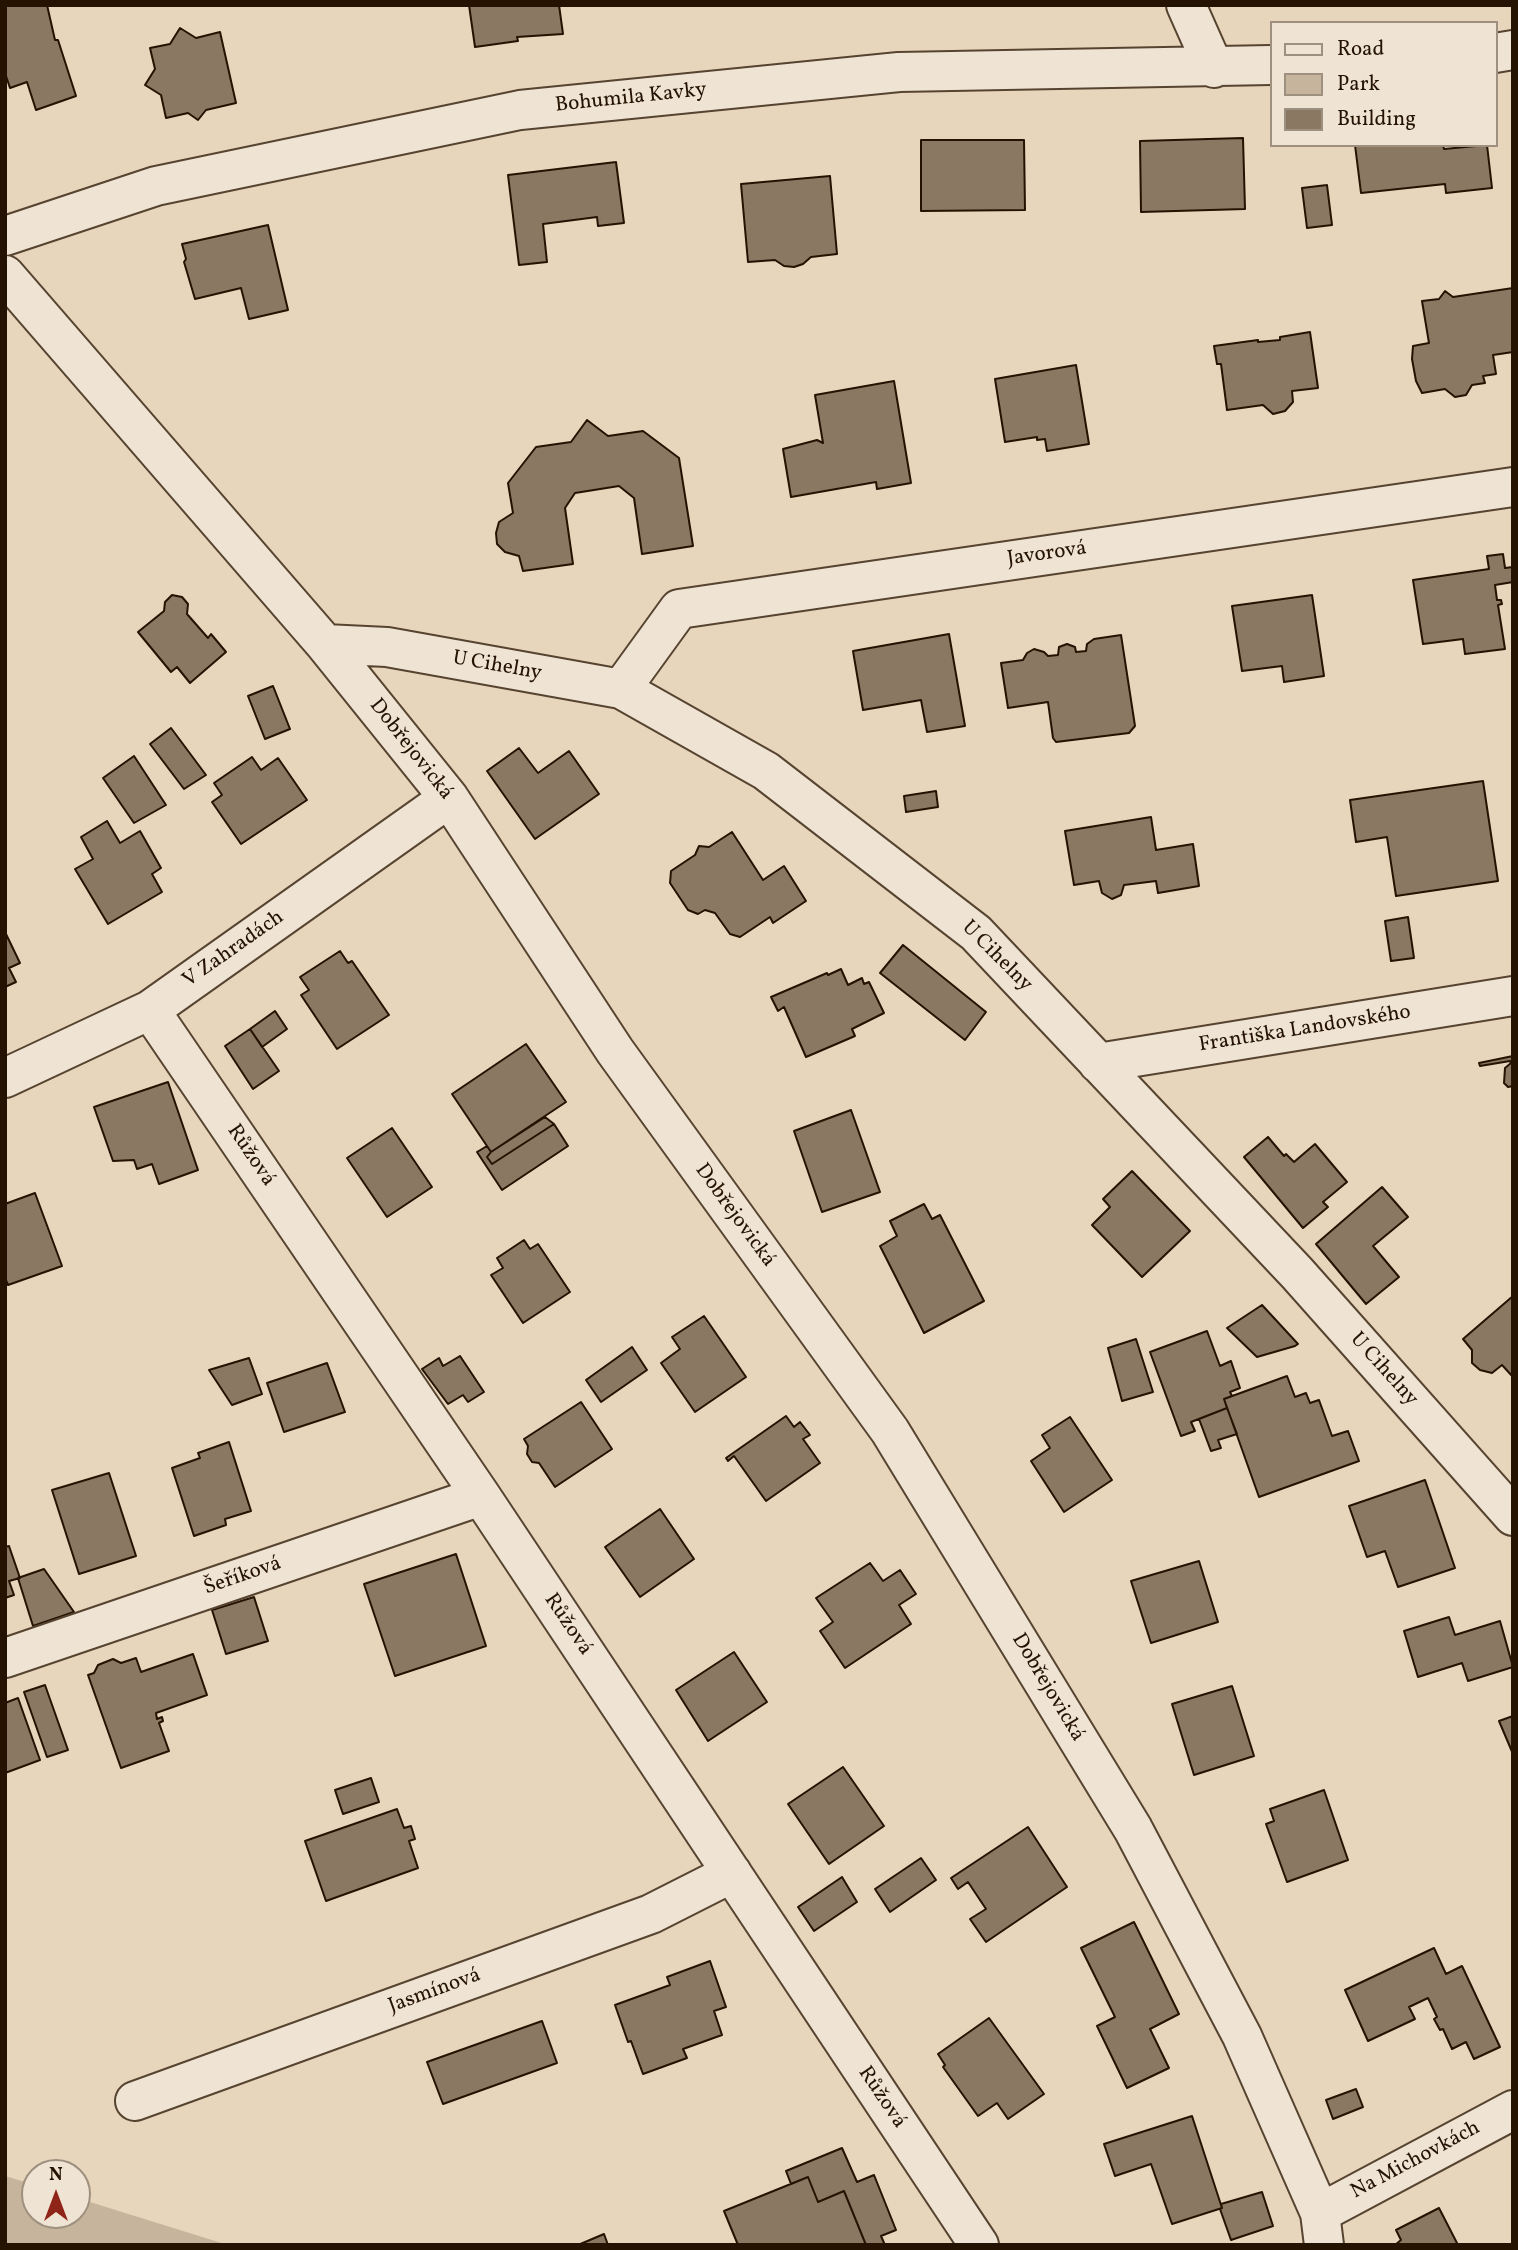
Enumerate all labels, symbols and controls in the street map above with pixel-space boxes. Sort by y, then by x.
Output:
legend [1270,21,1497,147]
text: Road [1337,35,1384,64]
text: Park [1337,70,1380,99]
street label: Bohumila Kavky [554,79,708,119]
text: Building [1337,105,1416,134]
street label: Javorová [1006,537,1088,573]
street label: U Cihelny [450,647,544,687]
street label: Dobřejovická [363,694,457,806]
street label: V Zahradách [179,906,289,994]
street label: U Cihelny [955,916,1037,998]
street label: Františka Landovského [1197,1001,1413,1059]
street label: Růžová [220,1120,280,1192]
street label: Dobřejovická [688,1159,780,1273]
street label: U Cihelny [1343,1328,1423,1412]
street label: Šeříková [201,1552,285,1602]
street label: Růžová [537,1589,597,1661]
street label: Dobřejovická [1005,1629,1089,1747]
street label: Jasmínová [385,1964,485,2020]
street label: Růžová [851,2062,911,2134]
street label: Na Michovkách [1347,2116,1485,2206]
north arrow [21,2159,91,2229]
text: N [49,2162,63,2188]

